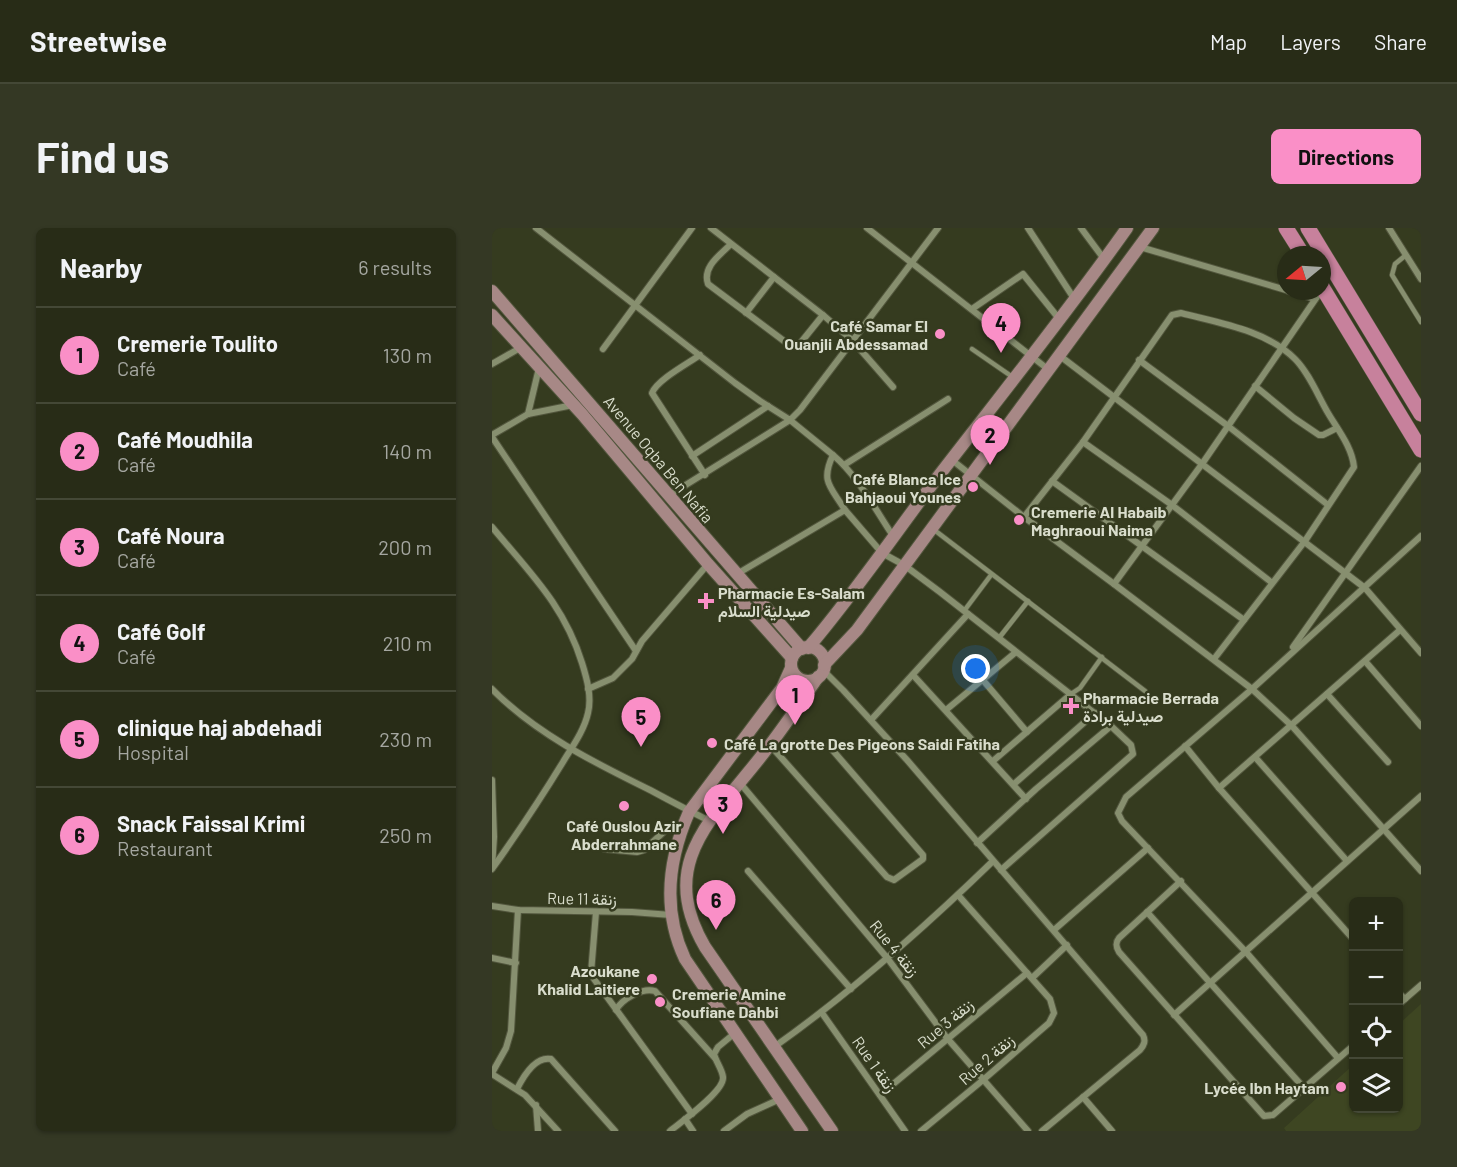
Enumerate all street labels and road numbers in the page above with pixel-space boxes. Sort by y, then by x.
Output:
street label: Avenue Oqba Ben Nafia [600,392,718,526]
street label: Rue 11 زنقة [547,888,617,910]
street label: Rue 4 زنقة [865,916,924,981]
street label: Rue 3 زنقة [913,994,978,1053]
street label: Rue 2 زنقة [954,1030,1019,1090]
street label: Rue 1 زنقة [847,1032,901,1097]

